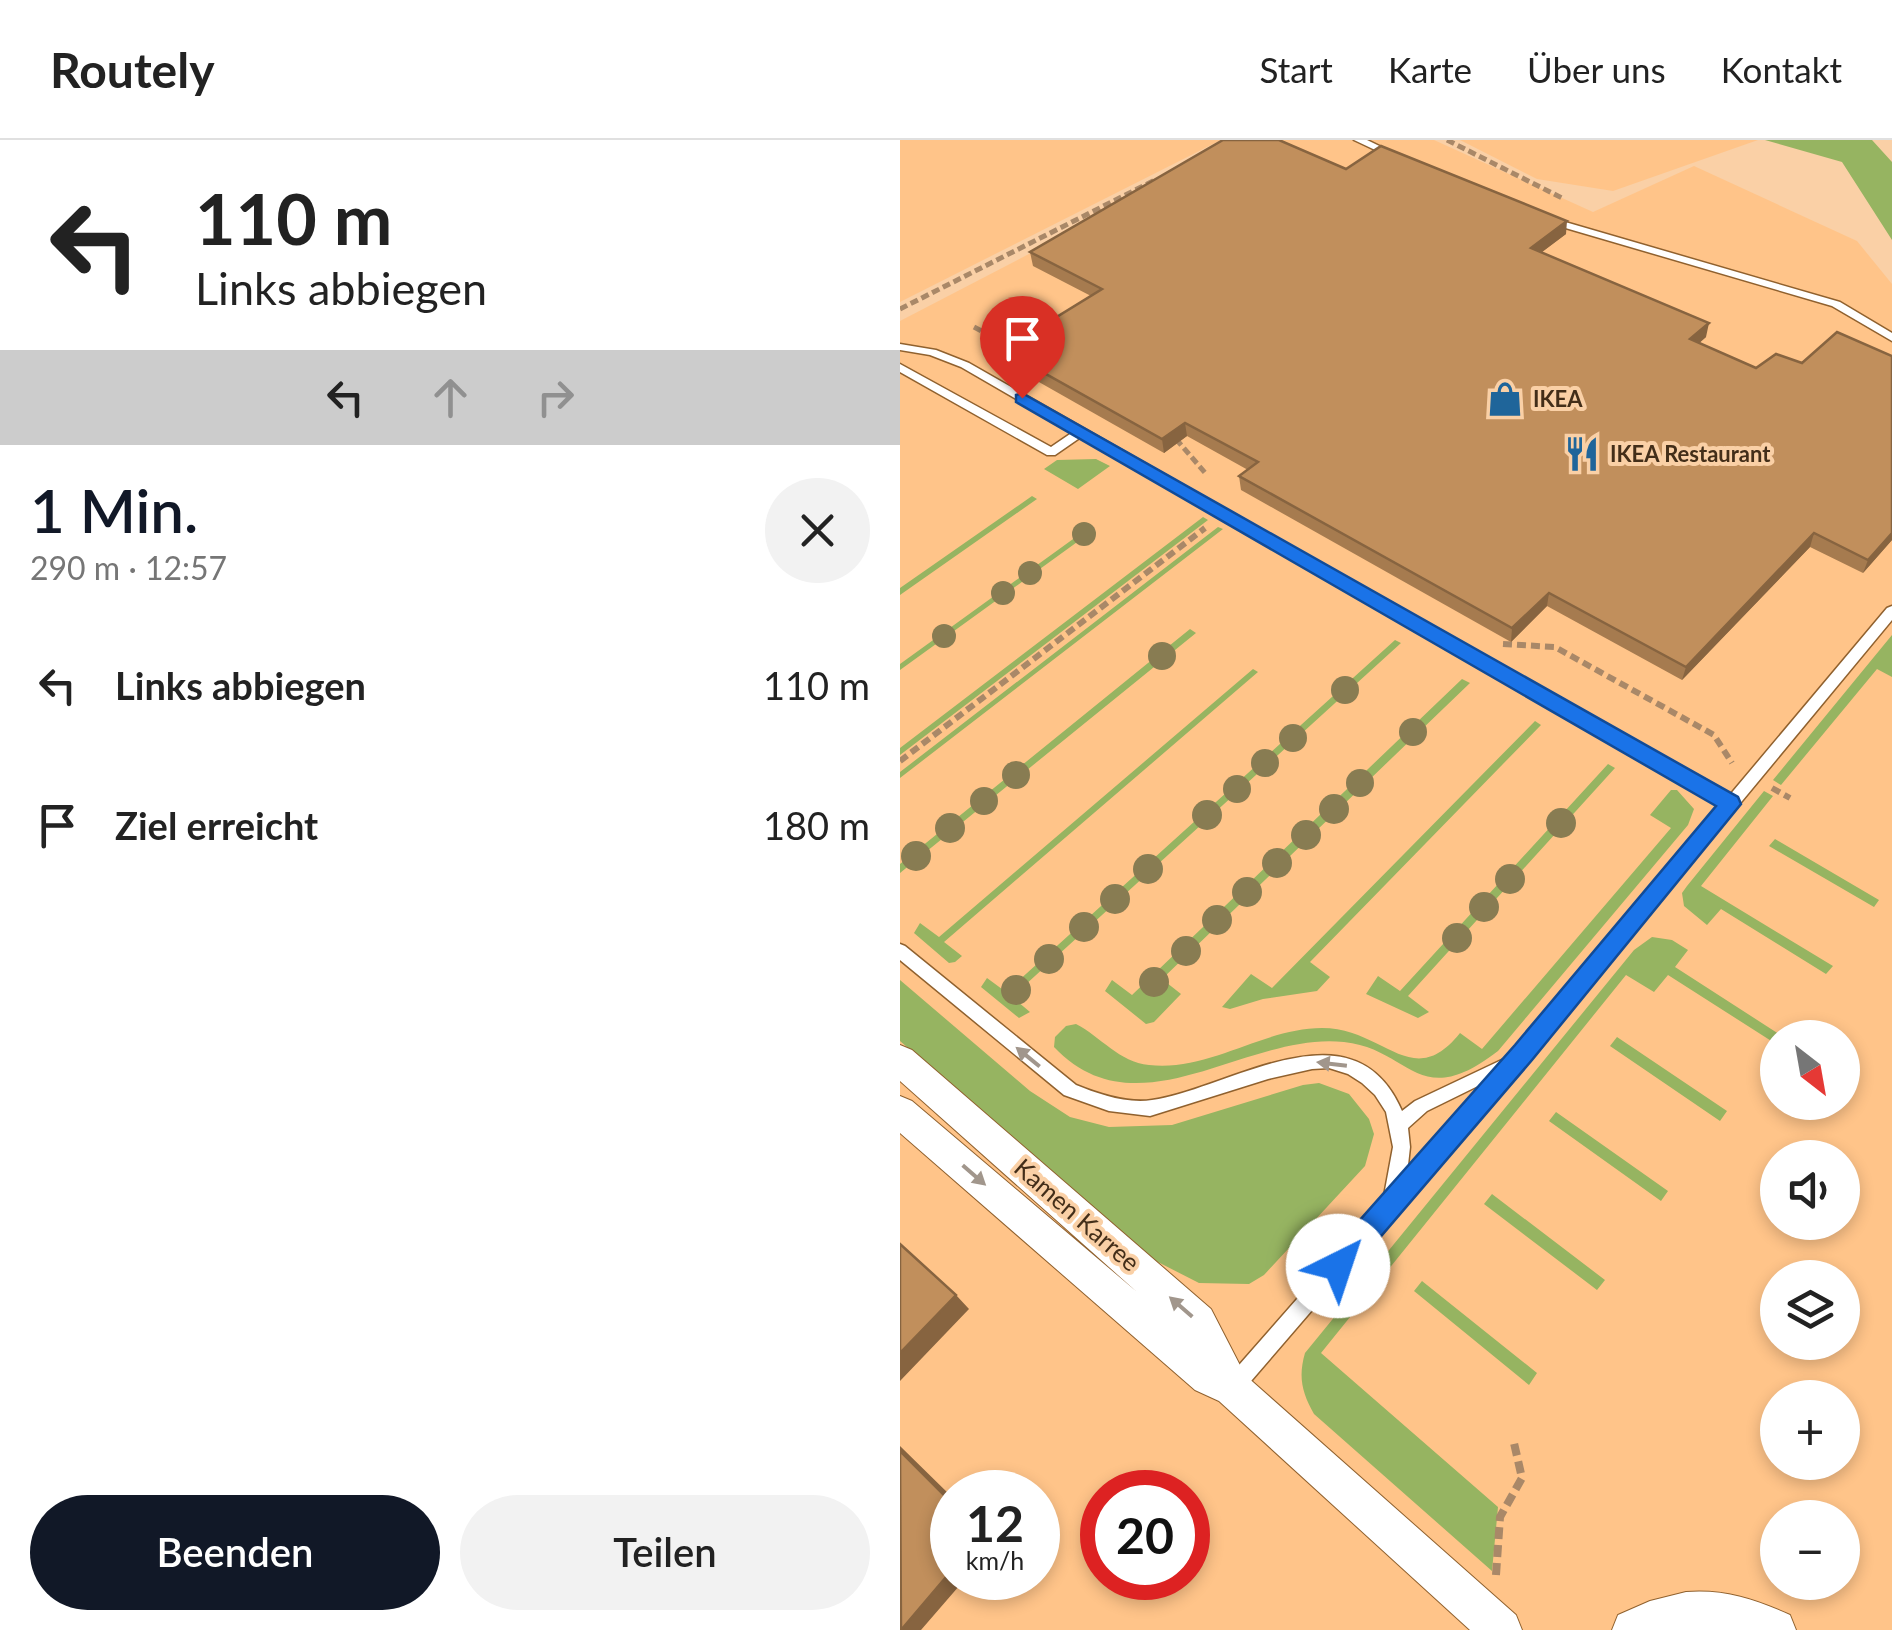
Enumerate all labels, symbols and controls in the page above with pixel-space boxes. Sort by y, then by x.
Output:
text: Routely [50,41,214,98]
text: Start [1259,48,1333,90]
text: Karte [1388,48,1472,90]
text: Über uns [1527,48,1666,90]
text: Kontakt [1721,48,1842,90]
text: 110 m [195,176,392,260]
icon: left [30,180,160,310]
text: Links abbiegen [195,261,487,315]
pin [980,296,1065,399]
icon: arrive [995,311,1050,366]
icon: left [318,370,373,425]
icon: ahead [423,370,478,425]
icon: right [528,370,583,425]
shop icon: IKEA [1486,380,1524,418]
place label: IKEA [1533,385,1583,412]
restaurant icon: IKEA Restaurant [1563,435,1601,473]
place label: IKEA Restaurant [1610,440,1771,467]
text: 1 Min. [30,474,198,546]
button: close [765,478,870,583]
text: 290 m · 12:57 [30,548,227,587]
icon: left [30,658,85,713]
text: Links abbiegen [115,662,366,708]
text: 110 m [763,662,870,708]
icon: arrive [30,798,85,853]
text: Ziel erreicht [115,802,318,848]
text: 180 m [763,802,870,848]
north arrow [1760,1020,1860,1120]
map controls [1760,1020,1860,1600]
one-way arrow [1016,1047,1041,1068]
one-way arrow [1315,1056,1347,1072]
button: sound [1760,1140,1860,1240]
street label: Kamen Karree [1009,1152,1146,1277]
one-way arrow [961,1164,986,1186]
position arrow [1286,1214,1390,1318]
button: layers [1760,1260,1860,1360]
one-way arrow [1168,1296,1193,1318]
button: + [1760,1380,1860,1480]
speed limit sign: 20 [1080,1470,1210,1600]
text: 12 [966,1493,1024,1553]
button: Beenden [30,1495,440,1610]
button: Teilen [460,1495,870,1610]
button: − [1760,1500,1860,1600]
text: km/h [966,1545,1024,1575]

